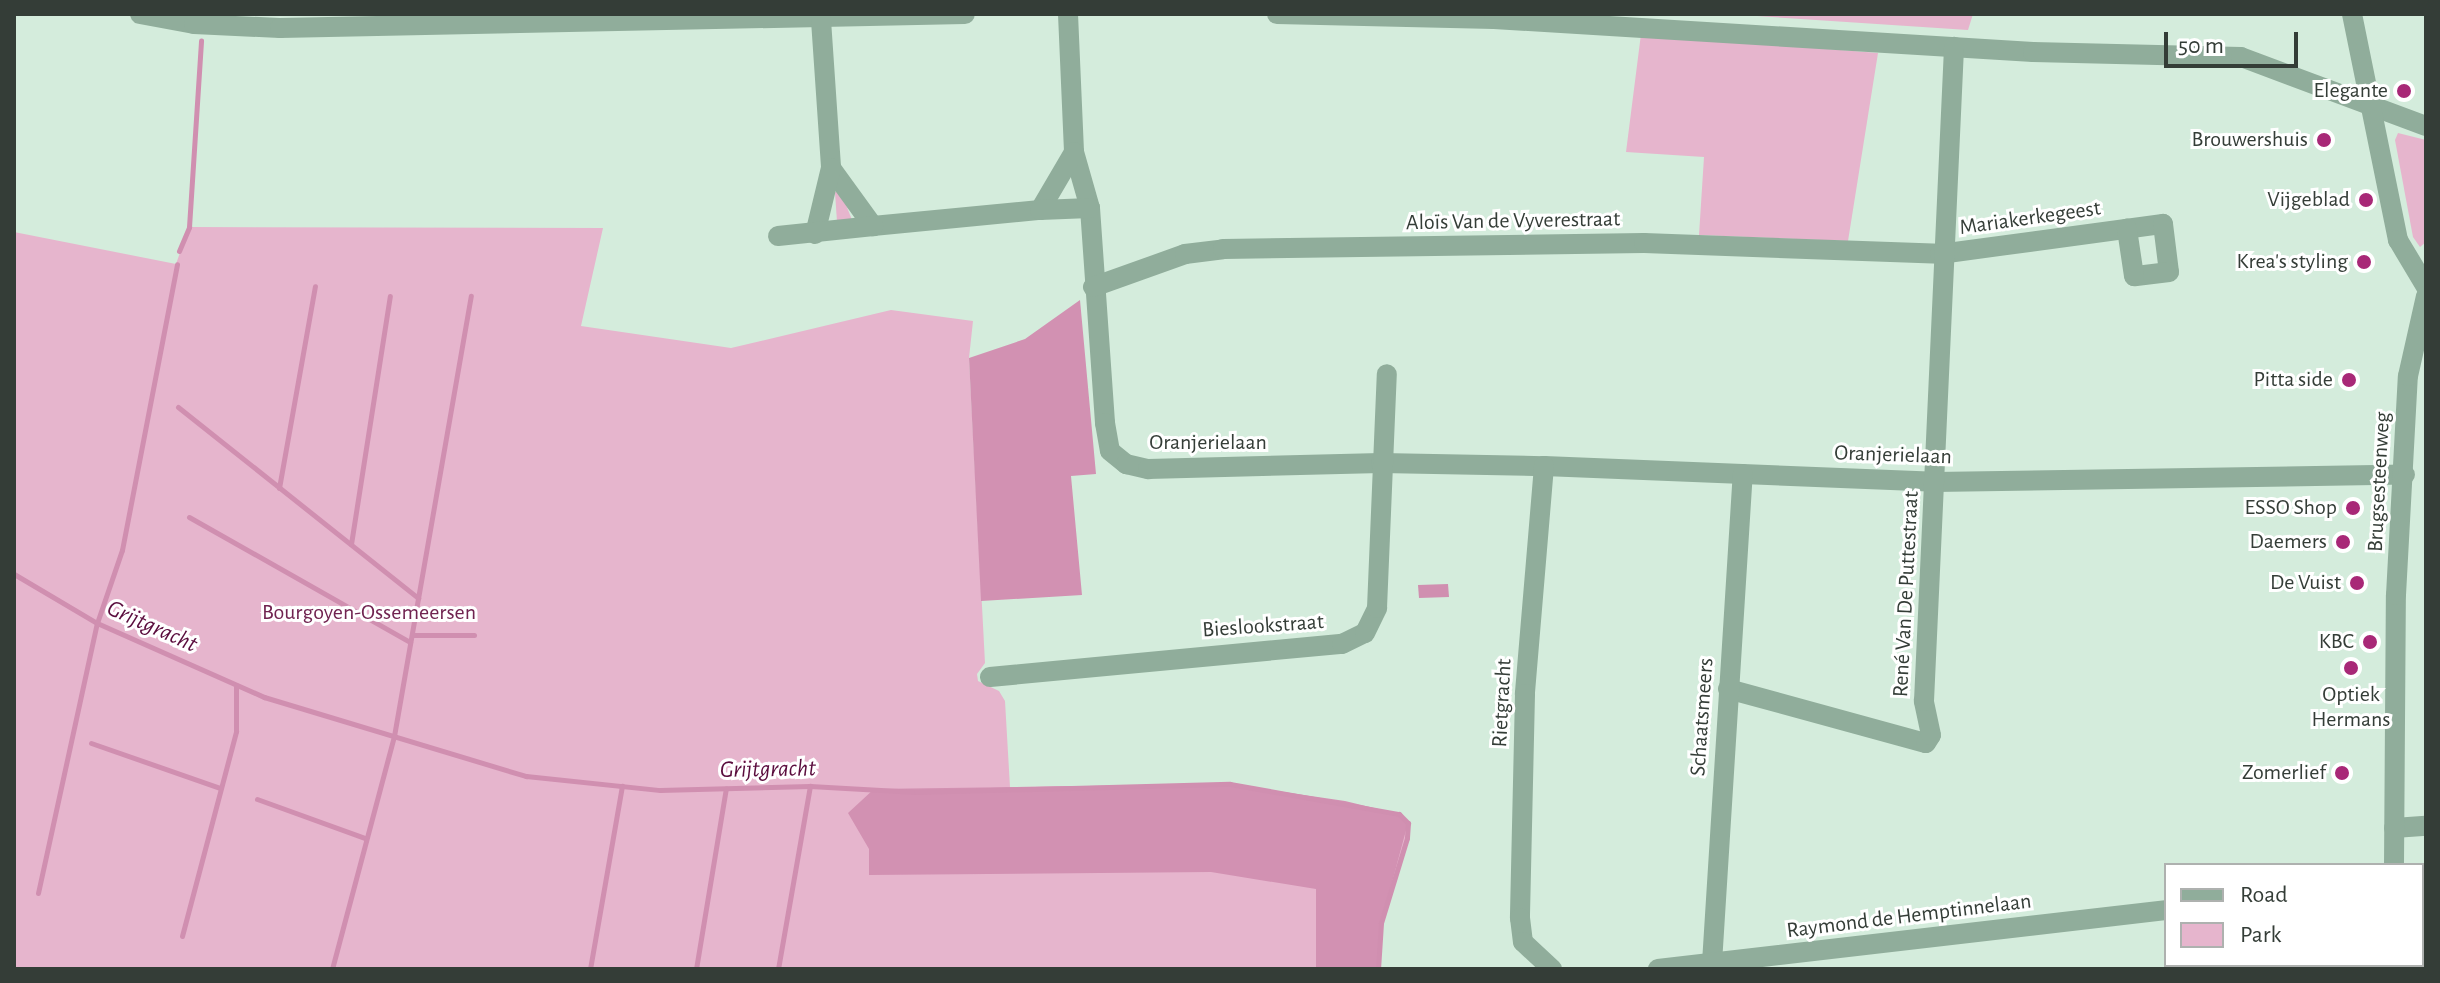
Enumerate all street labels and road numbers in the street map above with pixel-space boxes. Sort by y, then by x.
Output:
street label: Mariakerkegeest [1958,195,2102,241]
street label: Aloïs Van de Vyverestraat [1406,206,1620,236]
street label: Brugsesteenweg [2362,411,2396,553]
street label: Oranjerielaan [1149,430,1267,456]
street label: Oranjerielaan [1834,440,1952,470]
street label: René Van De Puttestraat [1887,490,1925,698]
street label: Bieslookstraat [1201,609,1325,643]
street label: Schaatsmeers [1685,657,1719,777]
street label: Rietgracht [1486,658,1518,748]
street label: Raymond de Hemptinnelaan [1785,888,2033,944]

